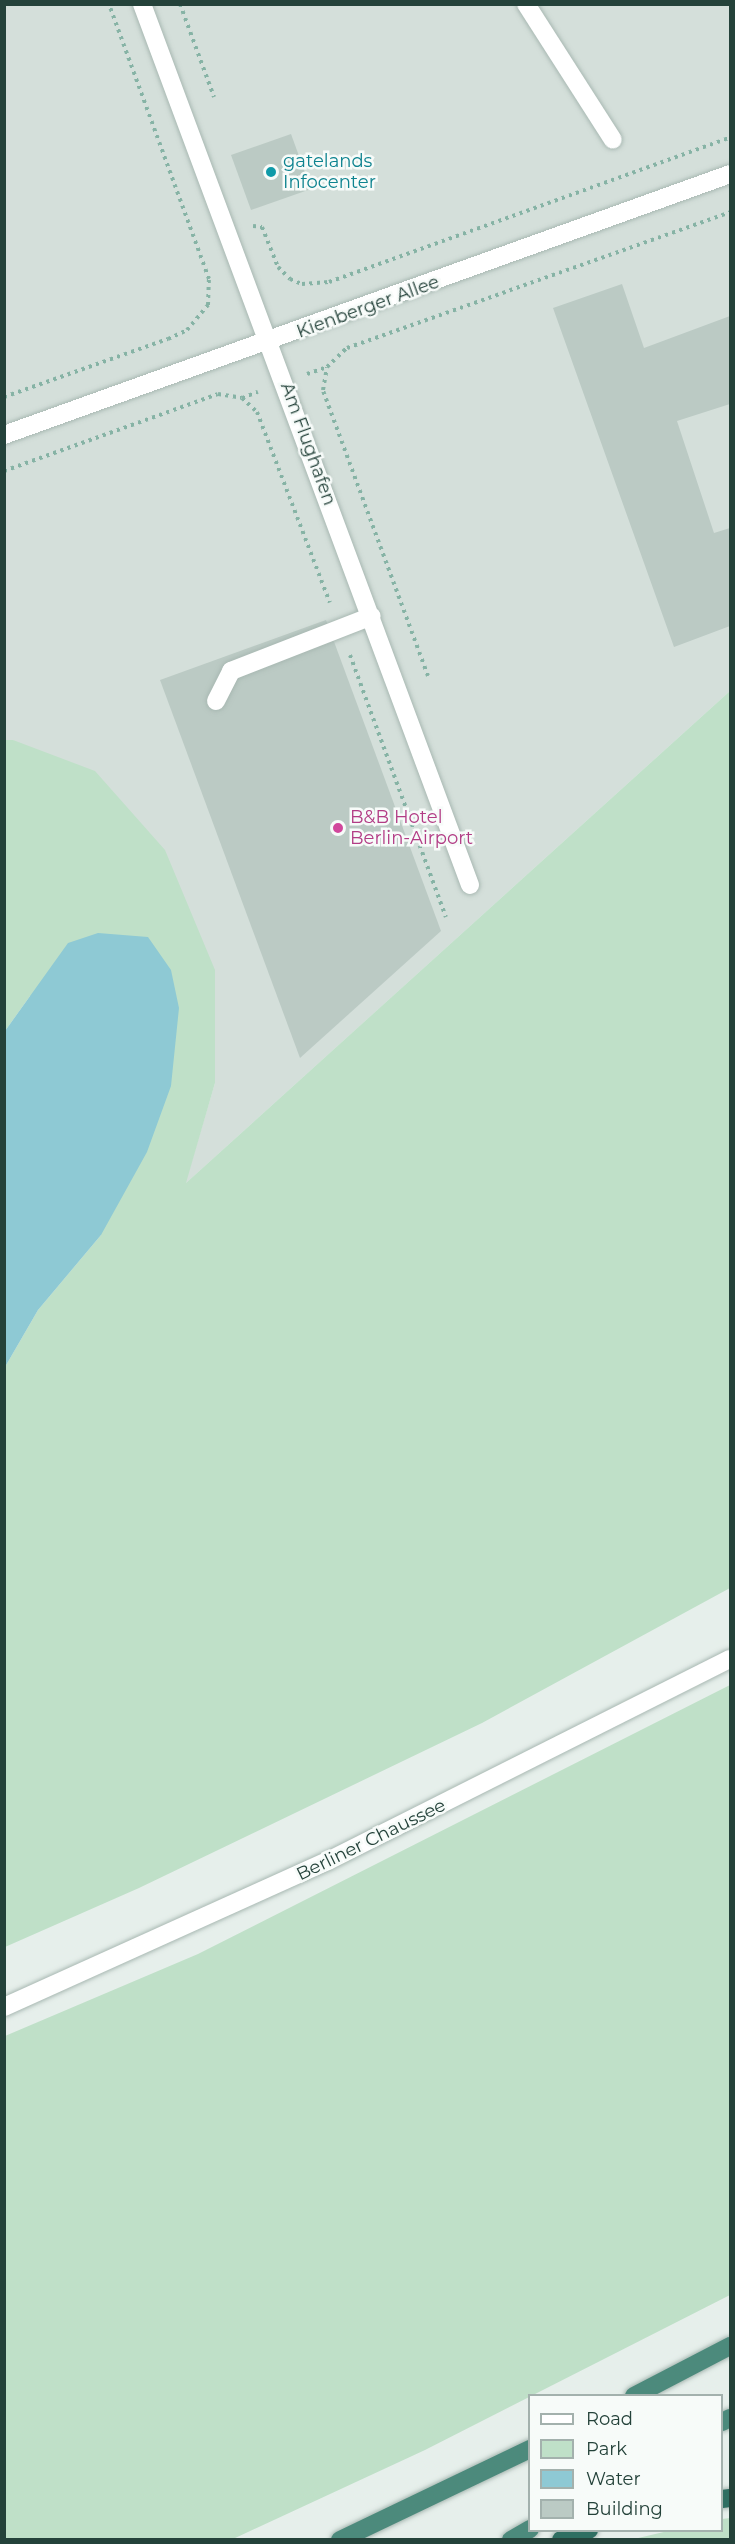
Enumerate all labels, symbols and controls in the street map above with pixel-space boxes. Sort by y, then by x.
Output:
place label: gatelands Infocenter [283,151,376,194]
marker: gatelands Infocenter [264,165,278,179]
street label: Kienberger Allee [294,271,442,343]
street label: Am Flughafen [276,380,340,508]
place label: B&B Hotel Berlin-Airport [350,807,473,850]
marker: B&B Hotel Berlin-Airport [331,821,345,835]
street label: Berliner Chaussee [293,1795,449,1885]
legend [528,2394,723,2532]
text: Road [586,2408,633,2430]
text: Park [586,2438,627,2460]
text: Water [586,2468,641,2490]
text: Building [586,2498,663,2520]

